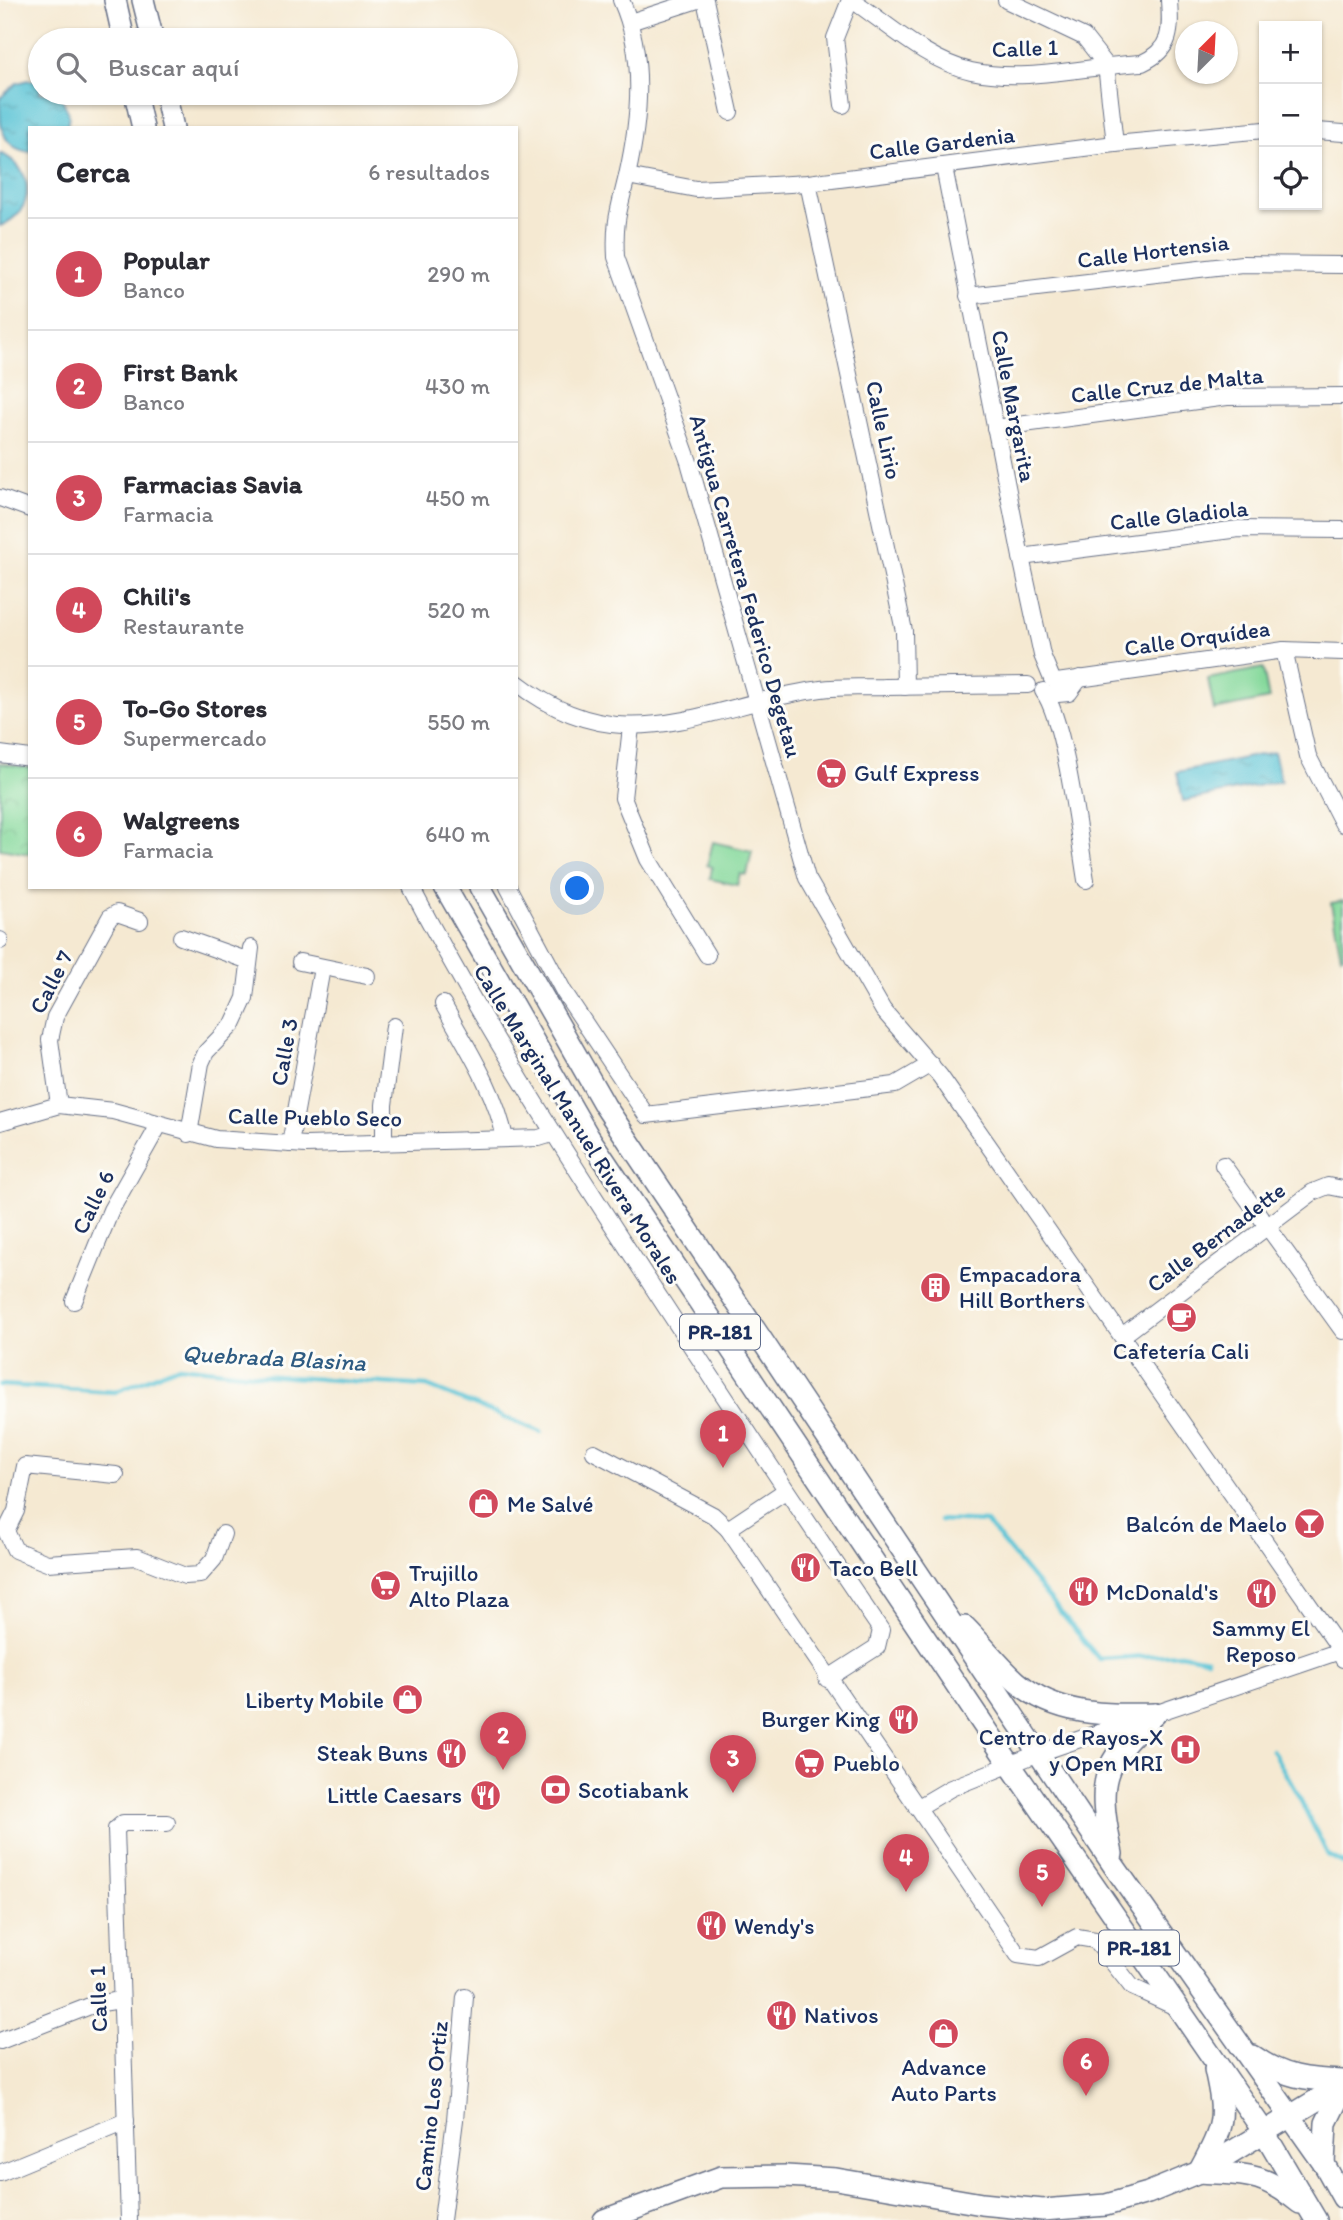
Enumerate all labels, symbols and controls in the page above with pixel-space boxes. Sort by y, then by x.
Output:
north arrow [1175,21,1238,84]
map controls [1259,21,1322,210]
button: + [1259,21,1322,84]
search box [28,28,518,105]
street label: Calle 1 [991,33,1059,63]
icon: search [52,48,90,86]
text: Buscar aquí [108,51,239,83]
button: − [1259,84,1322,147]
street label: Calle Gardenia [868,120,1016,166]
button: locate [1259,147,1322,210]
text: Cerca [56,153,130,190]
text: 6 resultados [368,158,490,186]
street label: Calle Hortensia [1076,228,1231,274]
text: Popular [123,244,210,276]
text: 1 [74,260,84,288]
text: 290 m [427,260,490,288]
text: Banco [123,276,185,304]
street label: Calle Margarita [986,328,1042,485]
text: First Bank [123,356,238,388]
street label: Calle Cruz de Malta [1069,361,1265,409]
text: 2 [73,372,85,400]
text: 430 m [425,372,490,400]
street label: Calle Lirio [860,378,908,482]
text: Banco [123,388,185,416]
street label: Antigua Carretera Federico Degetau [684,411,809,761]
text: Farmacias Savia [123,468,302,500]
text: 3 [73,484,85,512]
text: 450 m [425,484,490,512]
street label: Calle Gladiola [1108,494,1250,536]
text: Farmacia [123,500,214,528]
text: Chili's [123,580,191,612]
text: 4 [72,596,86,624]
text: 520 m [427,596,490,624]
text: Restaurante [123,612,244,640]
street label: Calle Orquídea [1122,614,1272,662]
text: To-Go Stores [123,692,267,724]
text: 5 [73,708,85,736]
text: 550 m [427,708,490,736]
text: Supermercado [123,724,267,752]
supermarket icon: Gulf Express [814,756,848,790]
place label: Gulf Express [854,759,979,787]
text: Walgreens [123,804,240,836]
text: 6 [73,820,85,848]
text: 640 m [425,820,490,848]
text: Farmacia [123,836,214,864]
your location [560,871,594,905]
street label: Calle 7 [23,946,79,1018]
street label: Calle Marginal Manuel Rivera Morales [468,959,688,1289]
street label: Calle 3 [264,1016,304,1088]
street label: Calle Pueblo Seco [228,1101,402,1133]
street label: Calle 6 [65,1165,121,1239]
street label: Calle Bernadette [1141,1176,1291,1298]
place label: Empacadora Hill Borthers [959,1260,1085,1314]
building icon: Empacadora Hill Borthers [919,1270,953,1304]
cafe icon: Cafetería Cali [1164,1300,1198,1334]
road number: PR-181 [680,1314,760,1350]
place label: Cafetería Cali [1113,1337,1249,1365]
water label: Quebrada Blasina [181,1338,367,1377]
pin: 1 [700,1410,746,1468]
shop icon: Me Salvé [467,1487,501,1521]
place label: Me Salvé [507,1490,594,1518]
bar icon: Balcón de Maelo [1293,1507,1327,1541]
place label: Balcón de Maelo [1126,1510,1287,1538]
restaurant icon: Taco Bell [789,1551,823,1585]
place label: Taco Bell [829,1554,918,1582]
place label: Trujillo Alto Plaza [409,1559,509,1613]
supermarket icon: Trujillo Alto Plaza [369,1569,403,1603]
restaurant icon: McDonald's [1066,1575,1100,1609]
restaurant icon: Sammy El Reposo [1244,1577,1278,1611]
place label: McDonald's [1106,1578,1219,1606]
place label: Sammy El Reposo [1212,1614,1311,1668]
shop icon: Liberty Mobile [390,1683,424,1717]
place label: Liberty Mobile [245,1686,384,1714]
restaurant icon: Burger King [886,1702,920,1736]
place label: Burger King [761,1705,880,1733]
pin: 2 [480,1712,526,1770]
place label: Centro de Rayos-X y Open MRI [979,1723,1163,1777]
hospital icon: Centro de Rayos-X y Open MRI [1169,1733,1203,1767]
pin: 3 [710,1735,756,1793]
restaurant icon: Steak Buns [434,1736,468,1770]
place label: Steak Buns [317,1739,428,1767]
supermarket icon: Pueblo [793,1746,827,1780]
place label: Pueblo [833,1749,900,1777]
bank icon: Scotiabank [538,1773,572,1807]
place label: Scotiabank [578,1776,689,1804]
restaurant icon: Little Caesars [468,1778,502,1812]
place label: Little Caesars [327,1781,462,1809]
pin: 4 [883,1834,929,1892]
pin: 5 [1019,1849,1065,1907]
restaurant icon: Wendy's [694,1909,728,1943]
place label: Wendy's [734,1912,815,1940]
road number: PR-181 [1099,1930,1179,1966]
street label: Calle 1 [83,1965,113,2033]
restaurant icon: Nativos [764,1998,798,2032]
place label: Nativos [804,2001,879,2029]
shop icon: Advance Auto Parts [927,2016,961,2050]
street label: Camino Los Ortiz [408,2019,454,2193]
pin: 6 [1063,2038,1109,2096]
place label: Advance Auto Parts [891,2053,997,2107]

